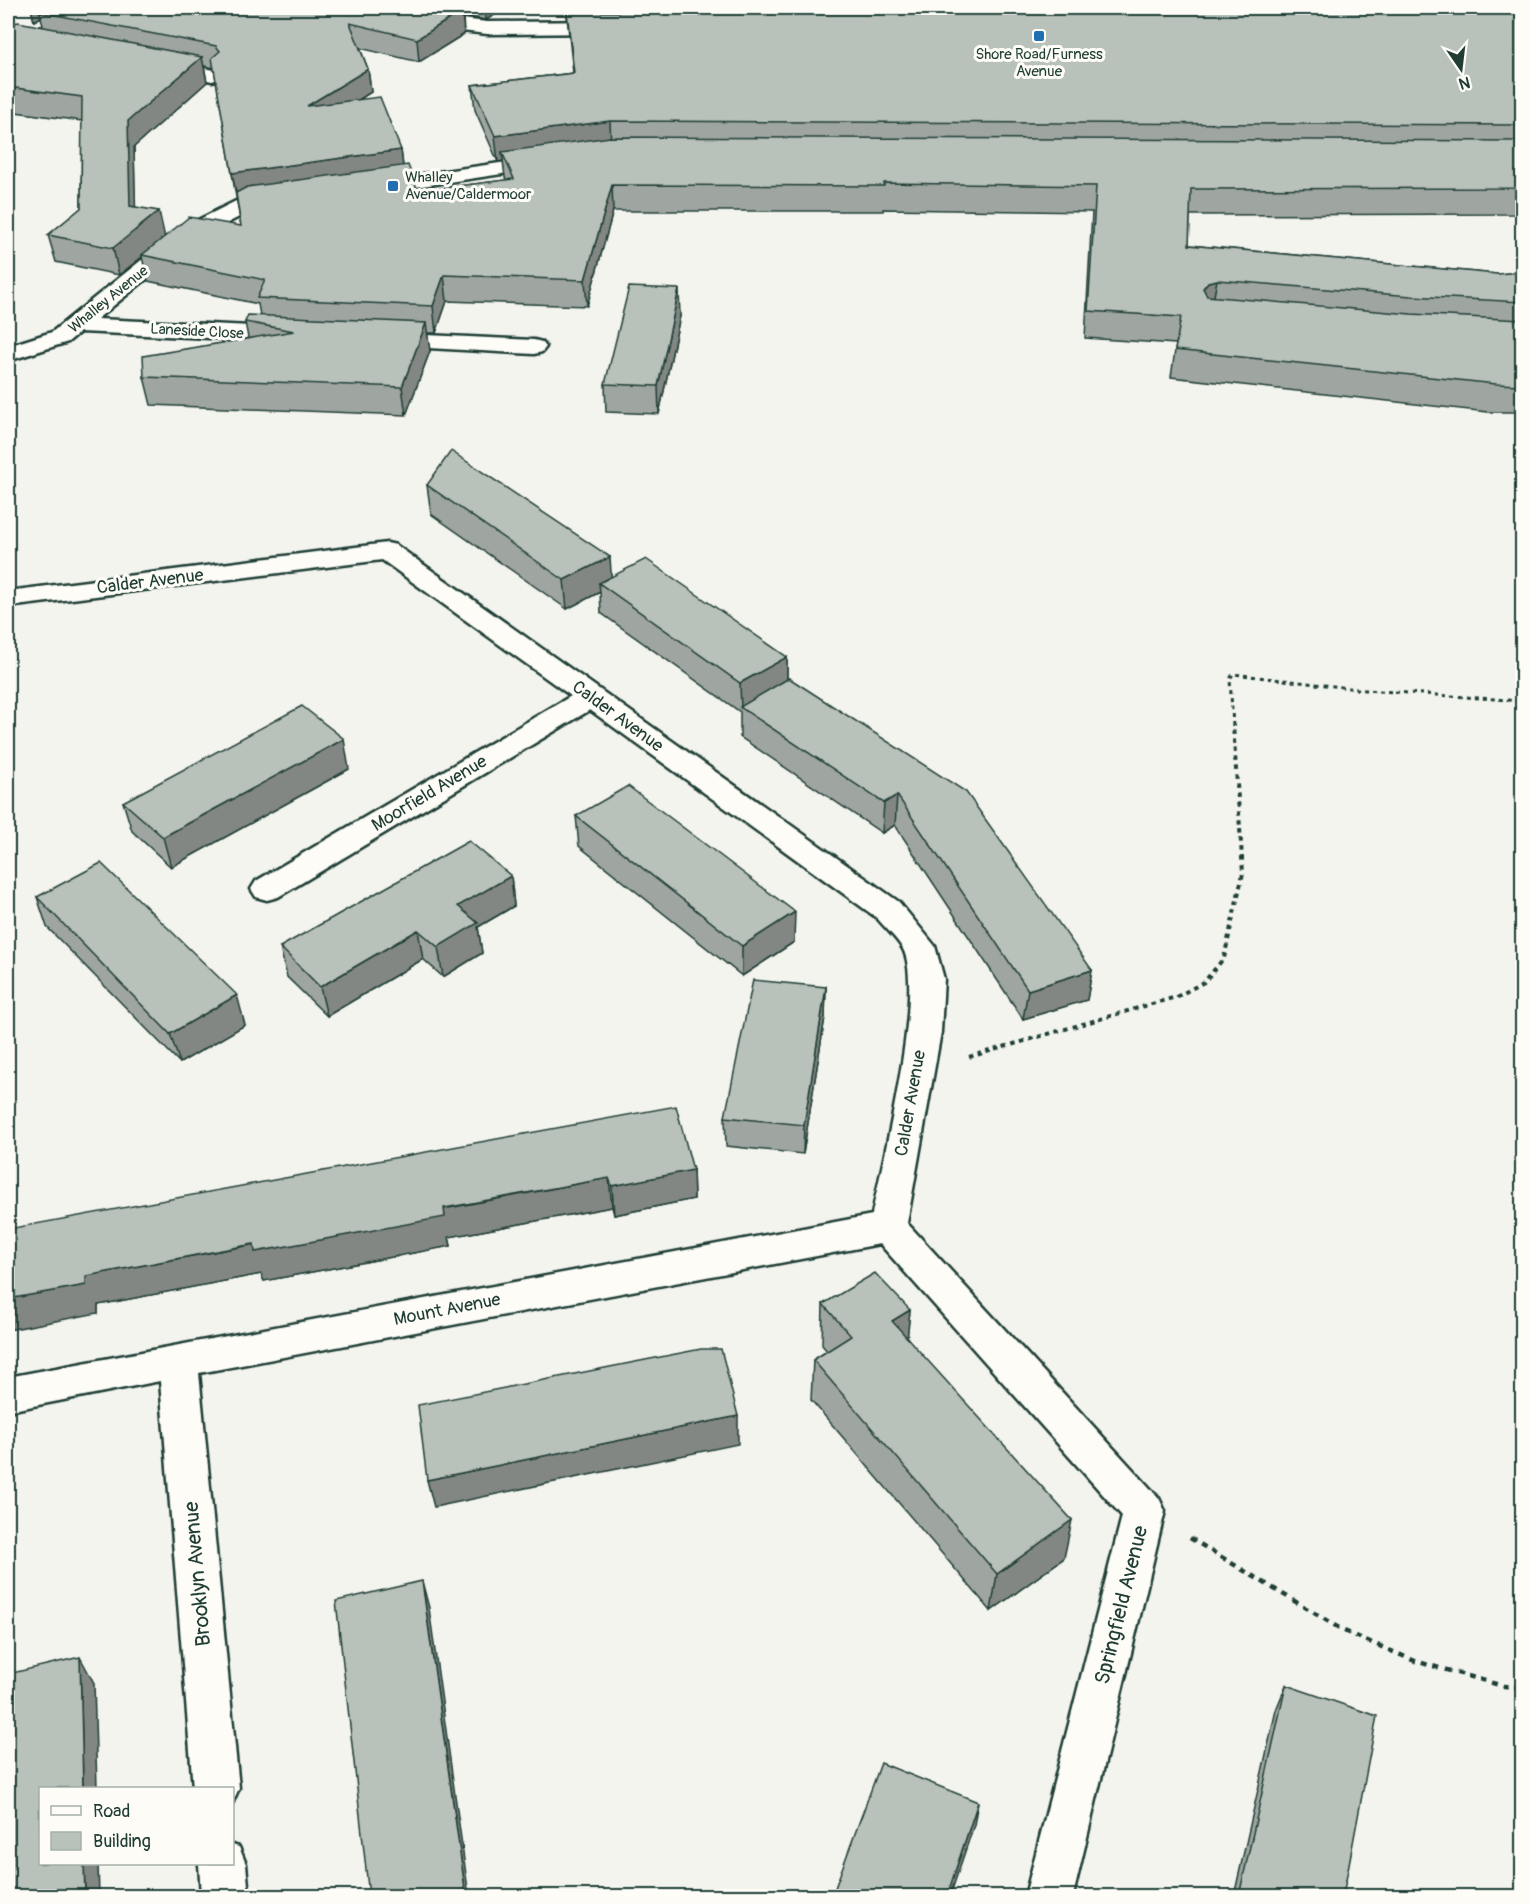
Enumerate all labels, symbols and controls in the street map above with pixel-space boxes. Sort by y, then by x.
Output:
marker: Shore Road/Furness Avenue [1032,29,1046,43]
north arrow [1431,39,1491,99]
place label: Shore Road/Furness Avenue [975,45,1103,81]
text: N [1457,72,1472,94]
place label: Whalley Avenue/Caldermoor [405,168,532,204]
marker: Whalley Avenue/Caldermoor [386,179,400,193]
street label: Whalley Avenue [65,261,152,337]
street label: Laneside Close [150,320,245,343]
street label: Calder Avenue [95,564,205,599]
street label: Calder Avenue [568,676,668,757]
street label: Moorfield Avenue [367,750,491,837]
street label: Calder Avenue [890,1048,931,1158]
street label: Mount Avenue [392,1288,503,1331]
street label: Brooklyn Avenue [178,1500,217,1647]
street label: Springfield Avenue [1089,1522,1154,1687]
legend [39,1787,234,1865]
text: Road [93,1800,130,1823]
text: Building [93,1830,151,1853]

